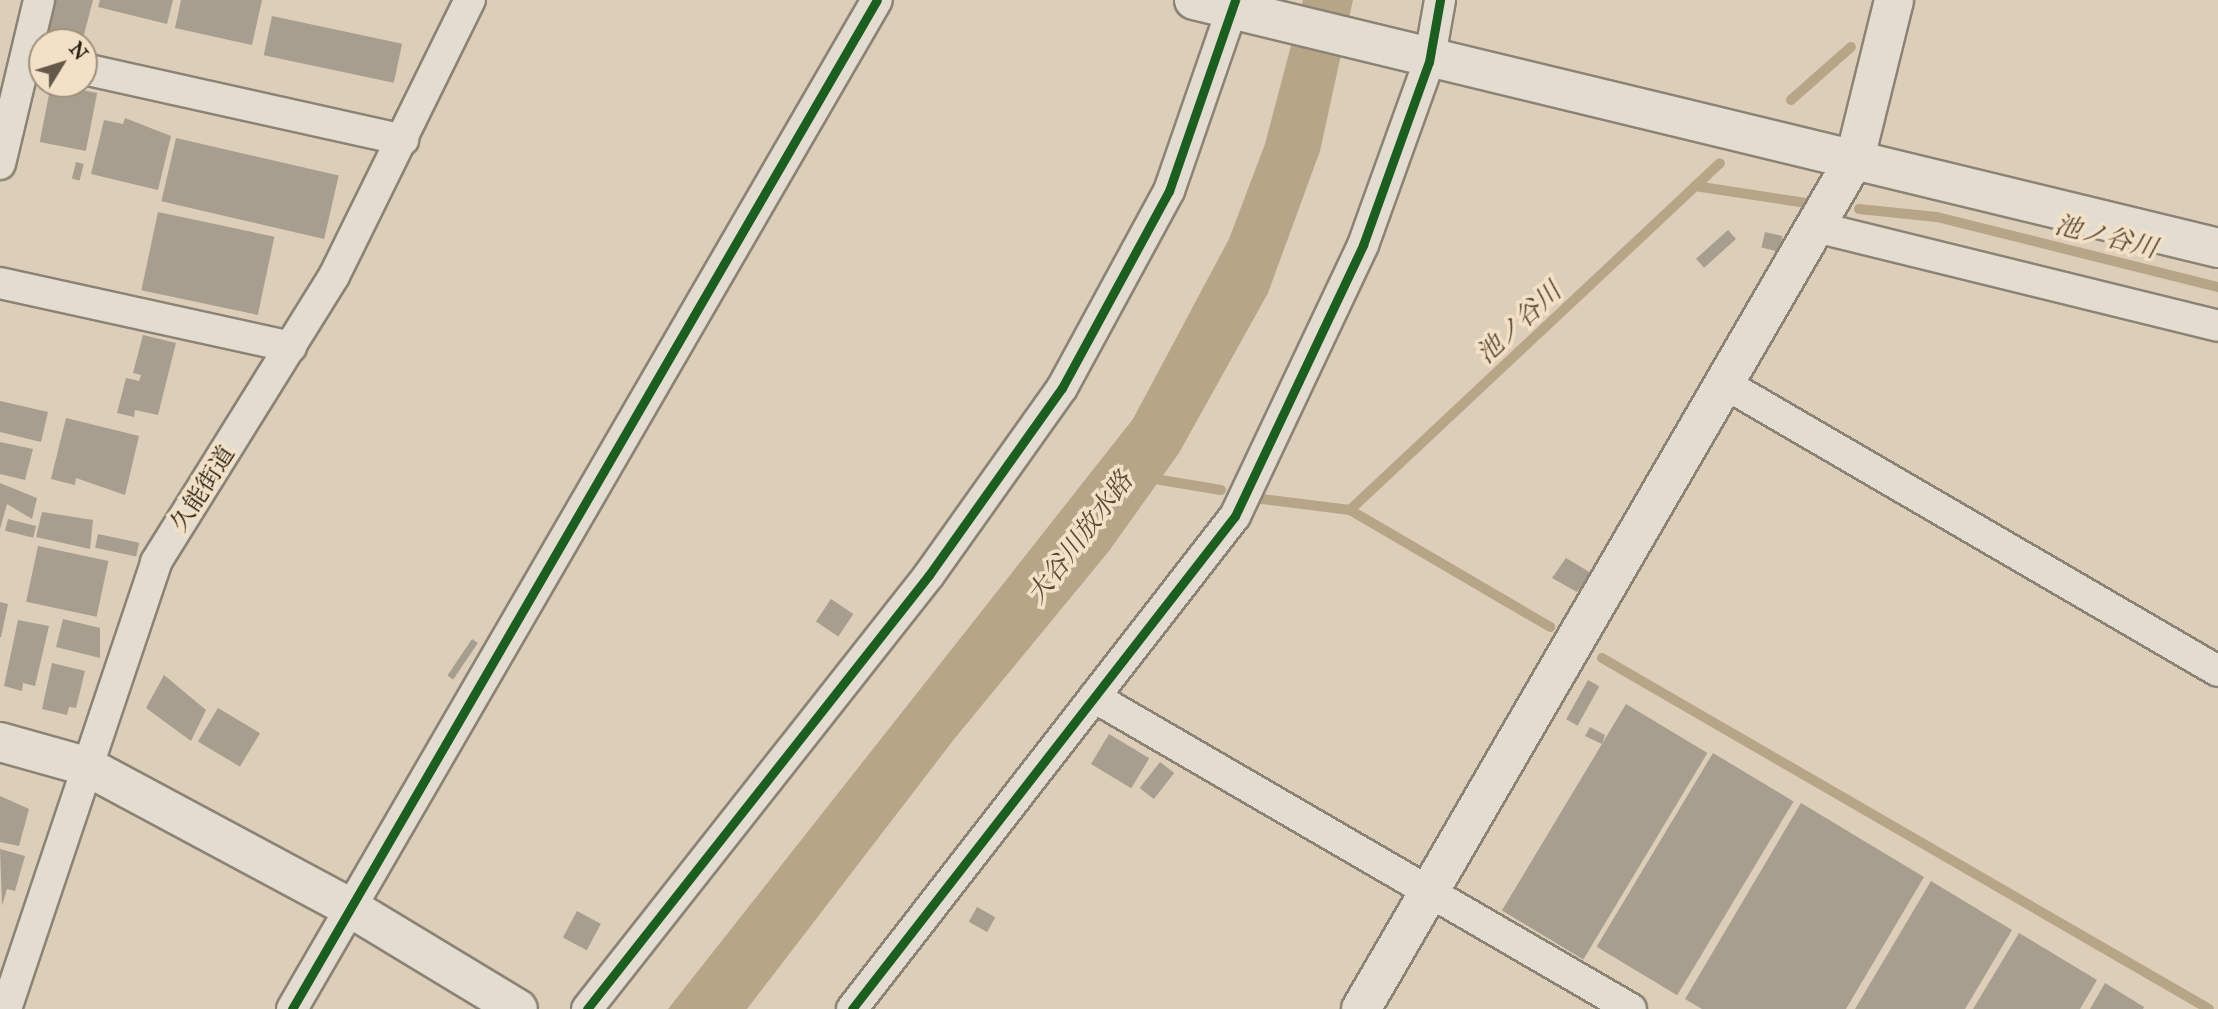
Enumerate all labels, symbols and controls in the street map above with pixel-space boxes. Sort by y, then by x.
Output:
north arrow [28,28,98,98]
text: N [64,38,92,64]
water label: 池ノ谷川 [2052,209,2160,265]
water label: 池ノ谷川 [1470,276,1568,370]
street label: 久能街道 [165,441,241,537]
water label: 大谷川放水路 [1021,466,1139,610]

